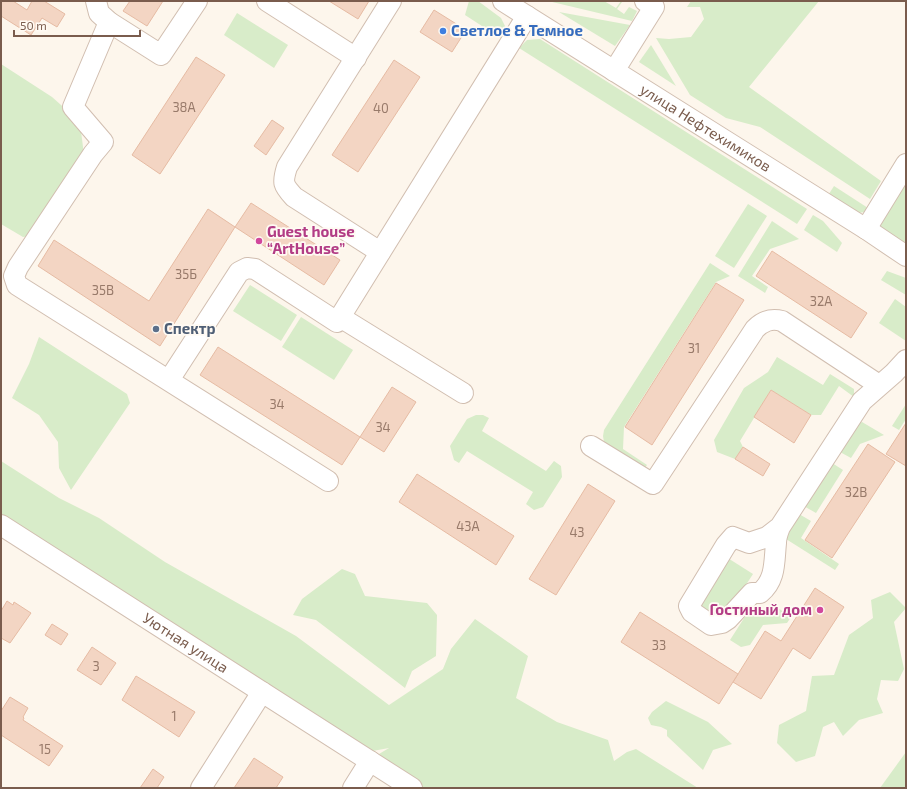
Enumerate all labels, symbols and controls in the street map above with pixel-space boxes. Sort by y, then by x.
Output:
scale bar [14,12,140,38]
text: 50 m [20,18,47,32]
place label: Светлое & Темное [451,21,583,39]
marker: Светлое & Темное [438,26,448,36]
street label: улица Нефтехимиков [637,79,775,175]
house number: 38А [172,99,196,115]
house number: 40 [373,100,389,116]
place label: Guest house “ArtHouse” [267,222,355,257]
marker: Guest house “ArtHouse” [254,236,264,246]
house number: 35Б [175,266,197,282]
house number: 35В [92,282,114,298]
house number: 32А [810,293,832,309]
place label: Спектр [164,319,216,337]
marker: Спектр [151,324,161,334]
house number: 31 [688,340,700,356]
house number: 34 [269,396,285,412]
house number: 34 [375,419,391,435]
house number: 32В [845,484,867,500]
house number: 43А [456,518,480,534]
house number: 43 [569,524,585,540]
place label: Гостиный дом [709,600,812,618]
marker: Гостиный дом [815,605,825,615]
street label: Уютная улица [140,608,232,676]
house number: 33 [652,637,666,653]
house number: 3 [92,658,100,674]
house number: 1 [171,708,177,724]
house number: 15 [39,741,51,757]

